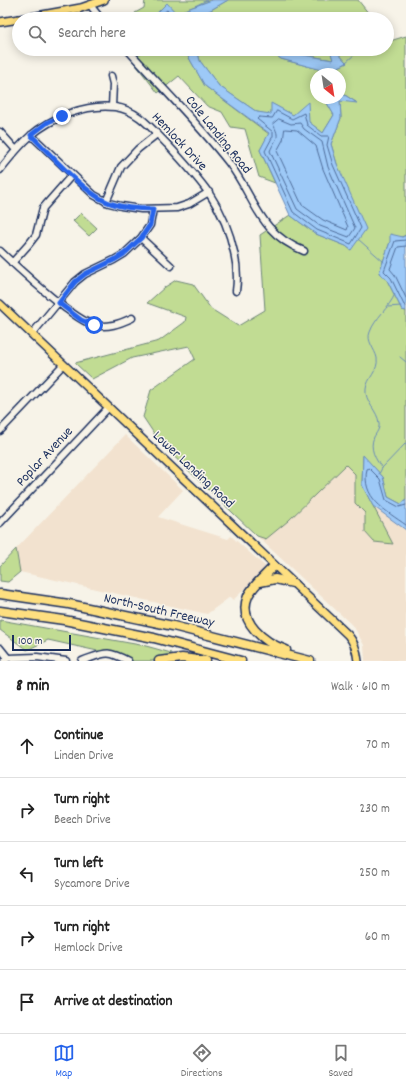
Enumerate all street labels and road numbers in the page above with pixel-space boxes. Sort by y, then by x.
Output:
street label: Cole Landing Road [180,92,256,178]
street label: Hemlock Drive [146,108,212,176]
street label: Poplar Avenue [12,423,78,491]
street label: Lower Landing Road [148,427,238,513]
street label: North-South Freeway [102,589,217,634]

